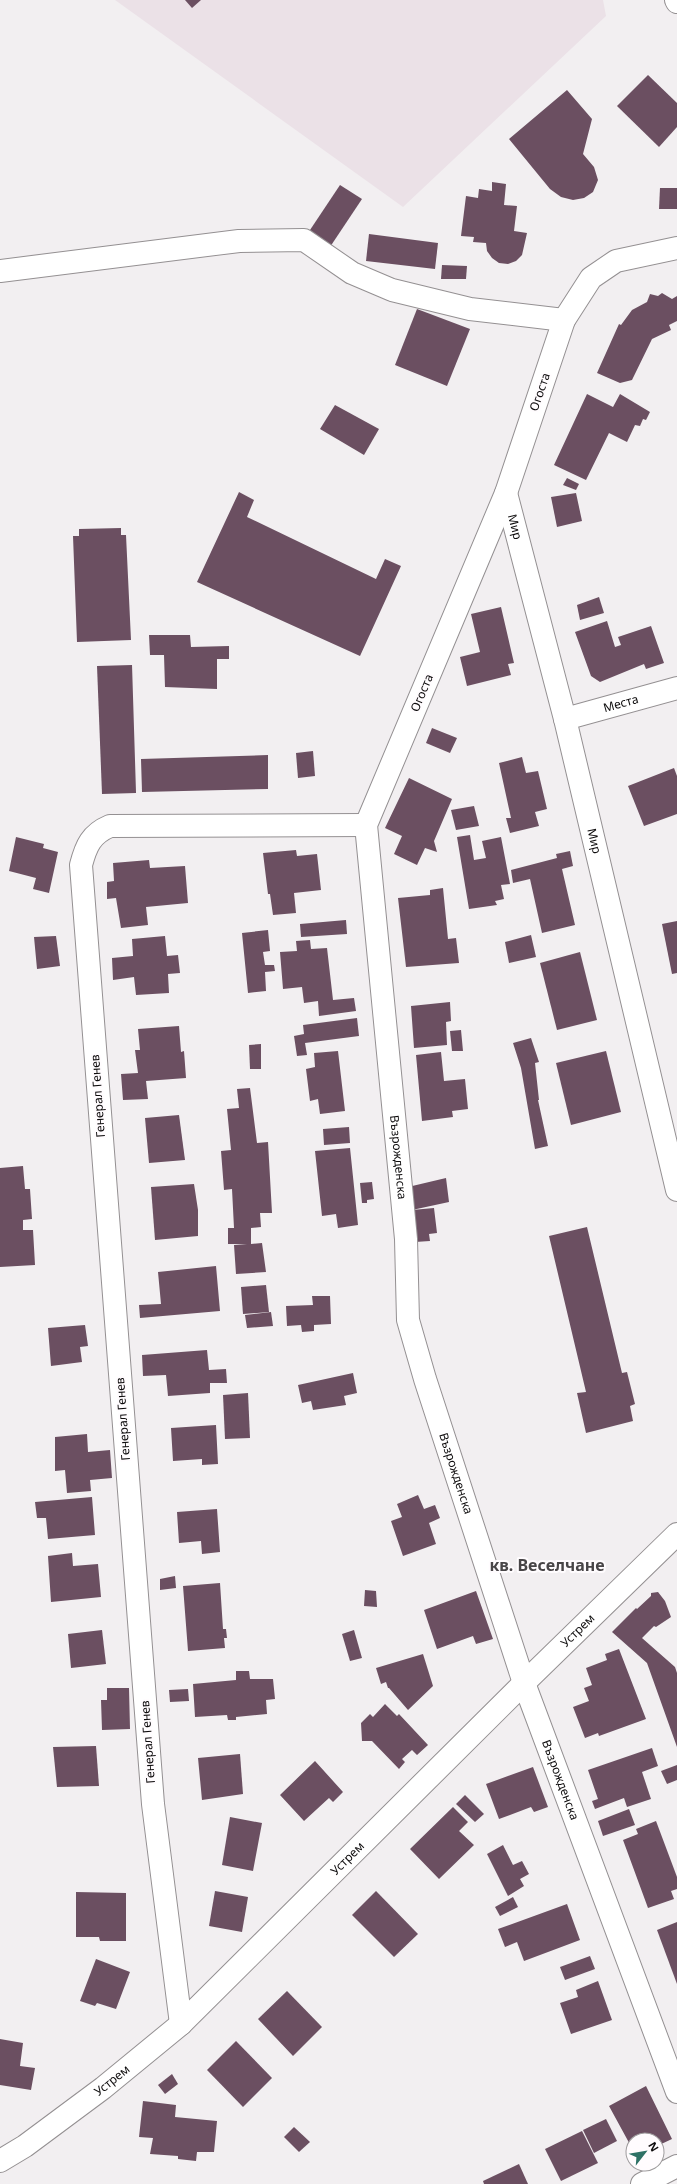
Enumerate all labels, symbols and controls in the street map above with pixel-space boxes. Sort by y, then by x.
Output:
street label: Огоста [525,370,554,413]
street label: Мир [504,512,527,541]
street label: Огоста [406,671,437,714]
street label: Места [601,690,640,716]
street label: Мир [583,826,606,855]
street label: Генерал Генев [86,1054,109,1138]
street label: Възрожденска [386,1114,411,1200]
street label: Генерал Генев [111,1377,134,1461]
street label: Възрожденска [435,1430,477,1516]
district label: кв. Веселчане [489,1554,605,1576]
street label: Устрем [557,1610,598,1651]
street label: Генерал Генев [136,1700,159,1784]
street label: Възрожденска [538,1737,584,1822]
street label: Устрем [326,1838,368,1879]
street label: Устрем [90,2061,133,2100]
north arrow [625,2132,665,2172]
text: N [645,2139,663,2154]

